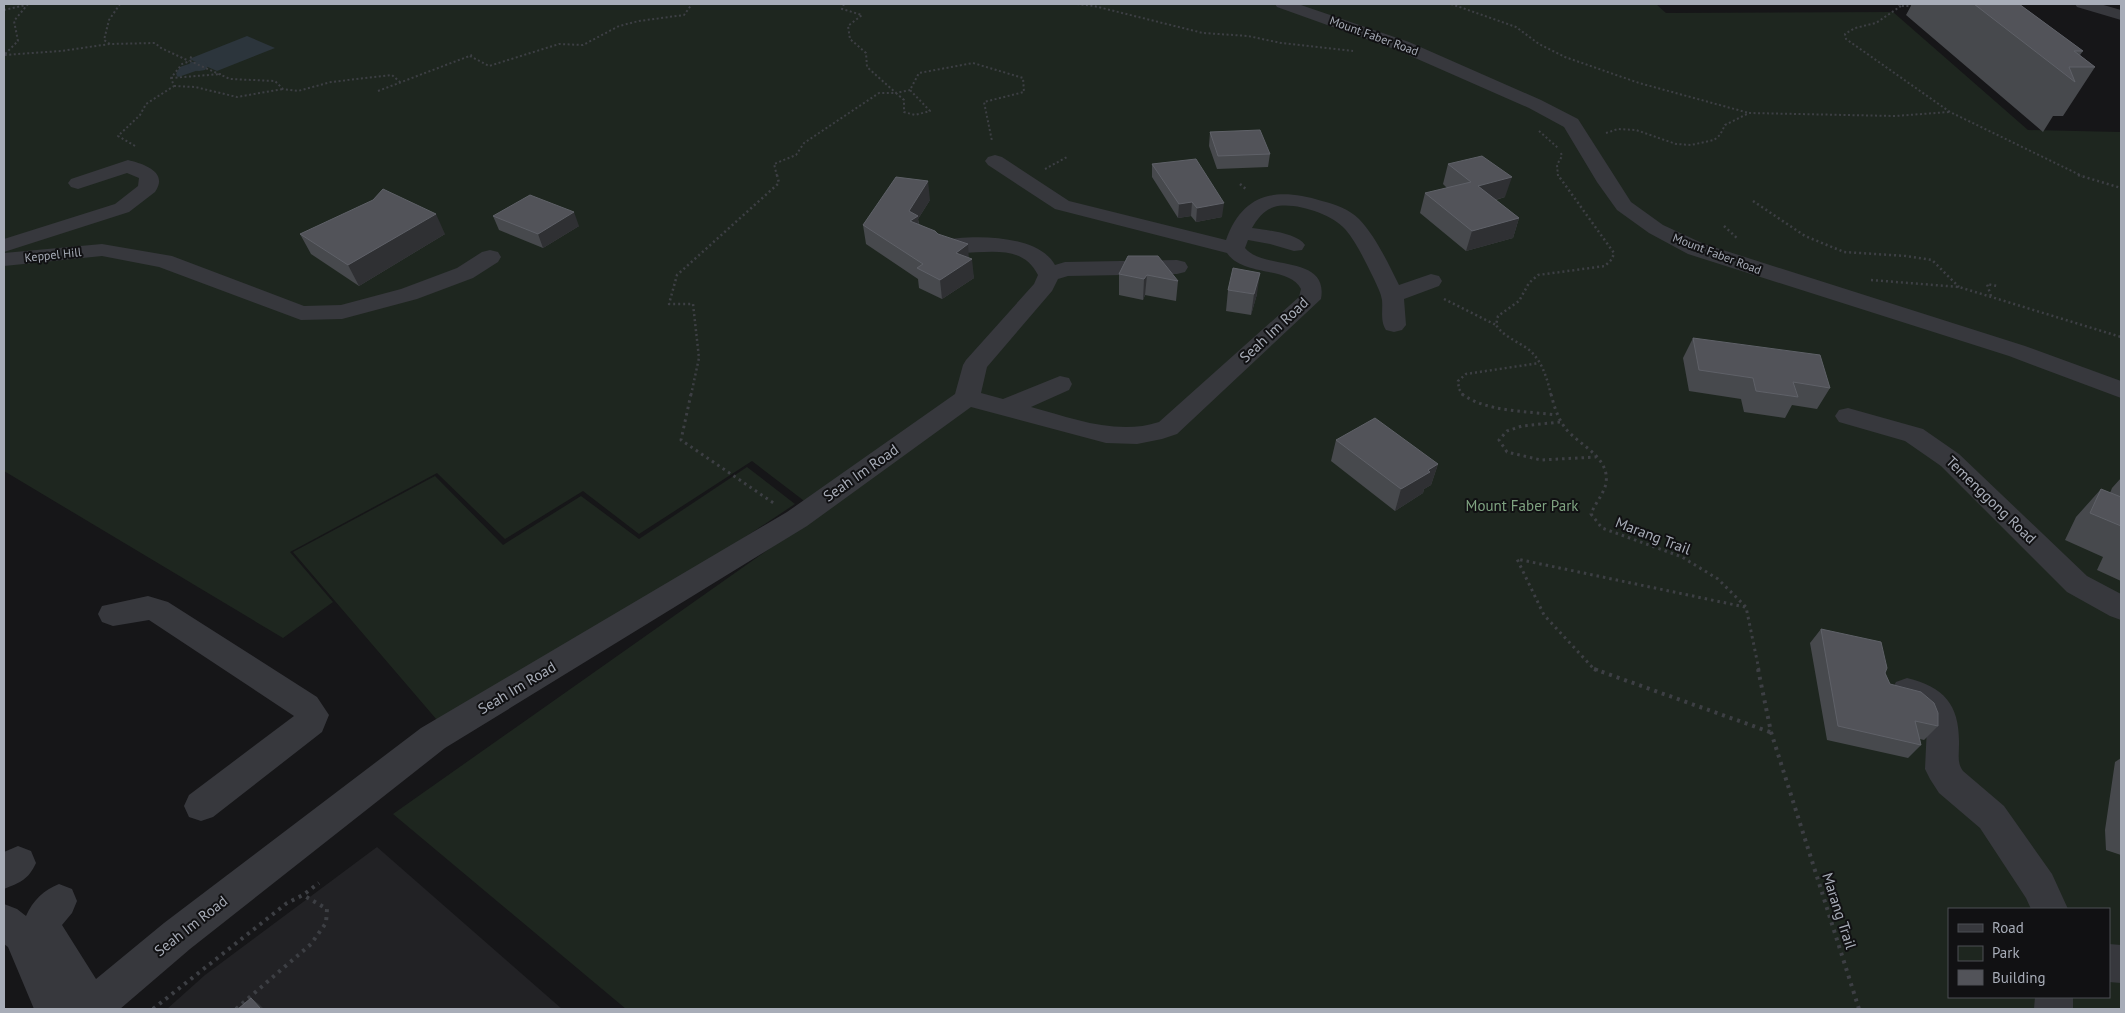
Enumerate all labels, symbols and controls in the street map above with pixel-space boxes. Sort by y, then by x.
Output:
street label: Mount Faber Road [1328,12,1421,59]
street label: Mount Faber Road [1671,230,1764,277]
street label: Keppel Hill [24,244,83,265]
street label: Seah Im Road [1235,293,1312,366]
street label: Seah Im Road [819,440,902,505]
street label: Temenggong Road [1942,452,2040,548]
park label: Mount Faber Park [1466,496,1579,515]
street label: Marang Trail [1613,512,1694,559]
street label: Seah Im Road [474,657,559,718]
street label: Marang Trail [1818,870,1861,952]
street label: Seah Im Road [150,891,231,960]
legend [1948,908,2110,998]
text: Road [1992,918,2024,937]
text: Park [1992,943,2020,962]
text: Building [1992,968,2046,987]

